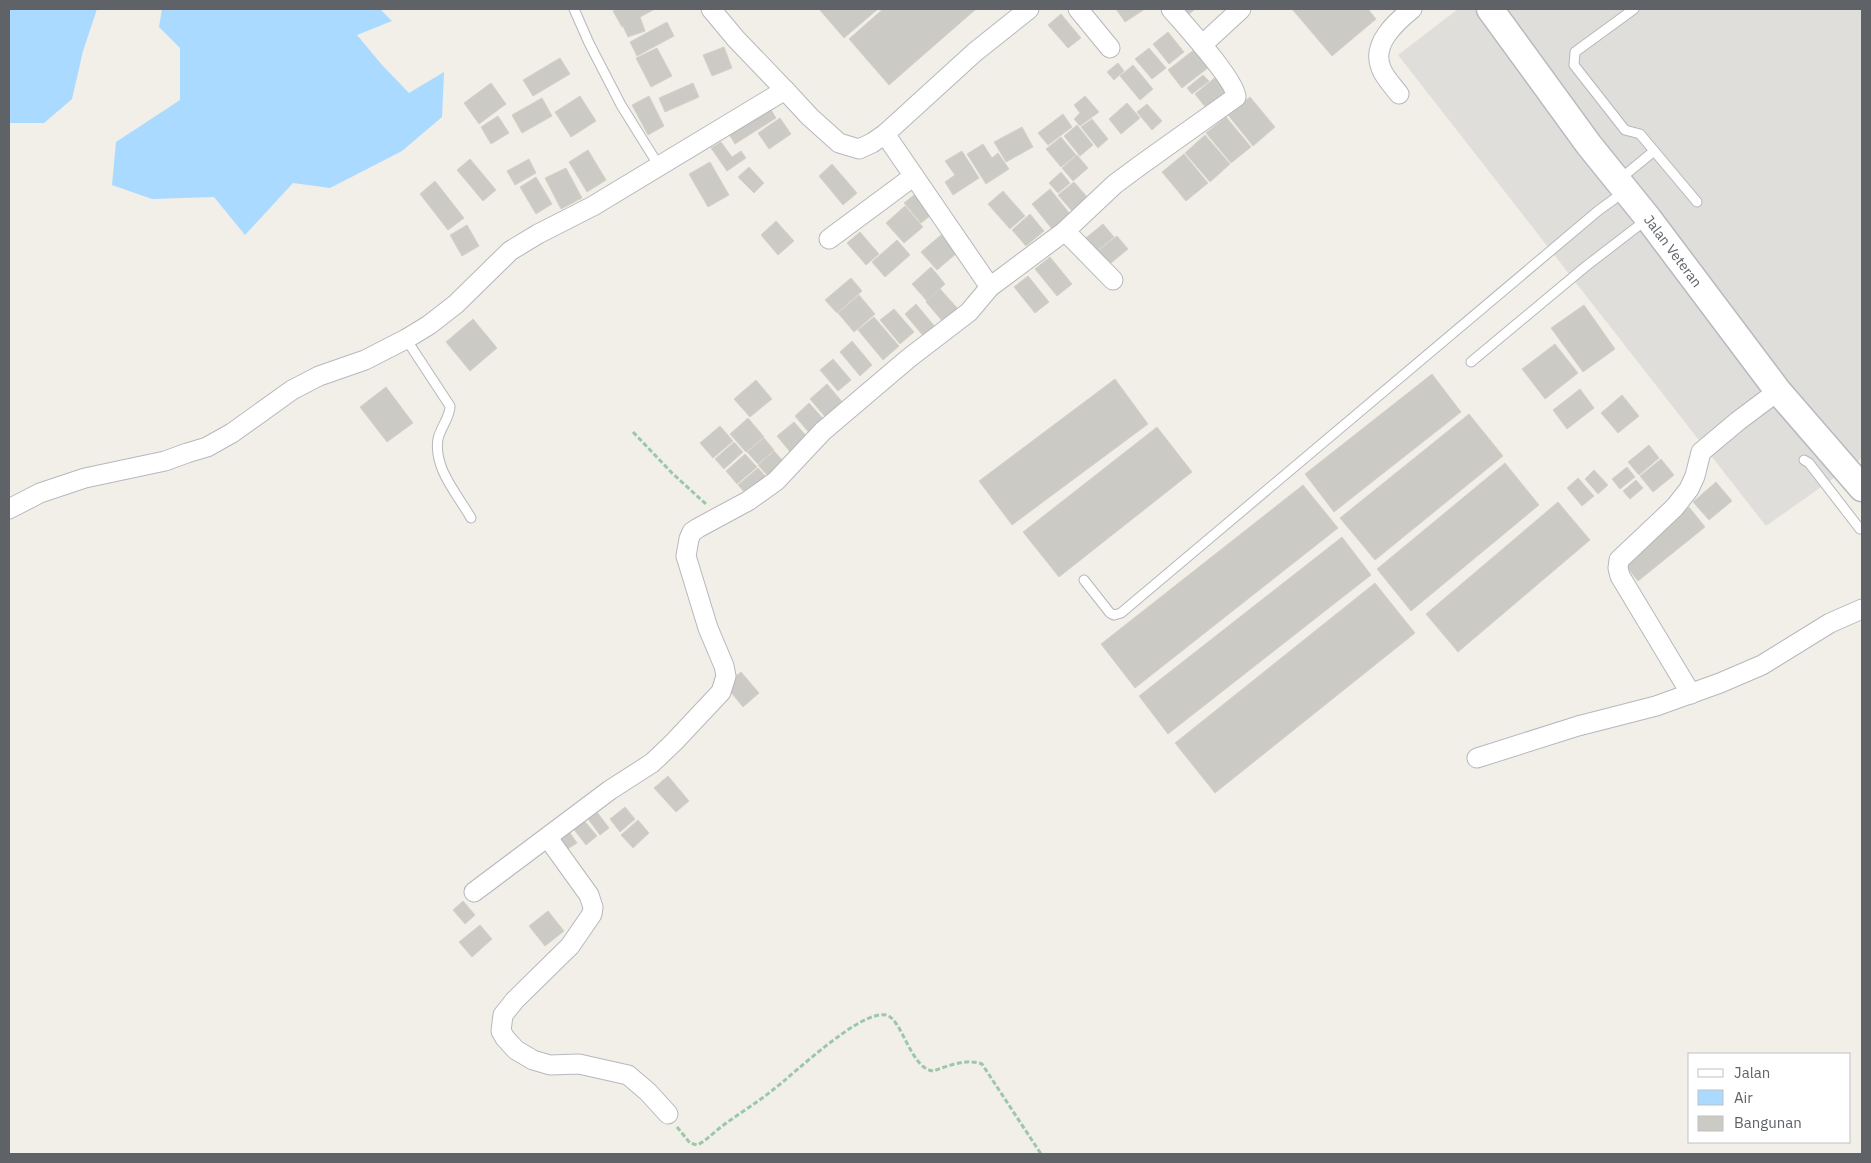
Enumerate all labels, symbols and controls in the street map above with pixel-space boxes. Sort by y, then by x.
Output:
street label: Jalan Veteran [1640,211,1706,291]
legend [1688,1053,1851,1143]
text: Jalan [1734,1063,1770,1082]
text: Air [1734,1088,1753,1107]
text: Bangunan [1734,1113,1802,1132]

